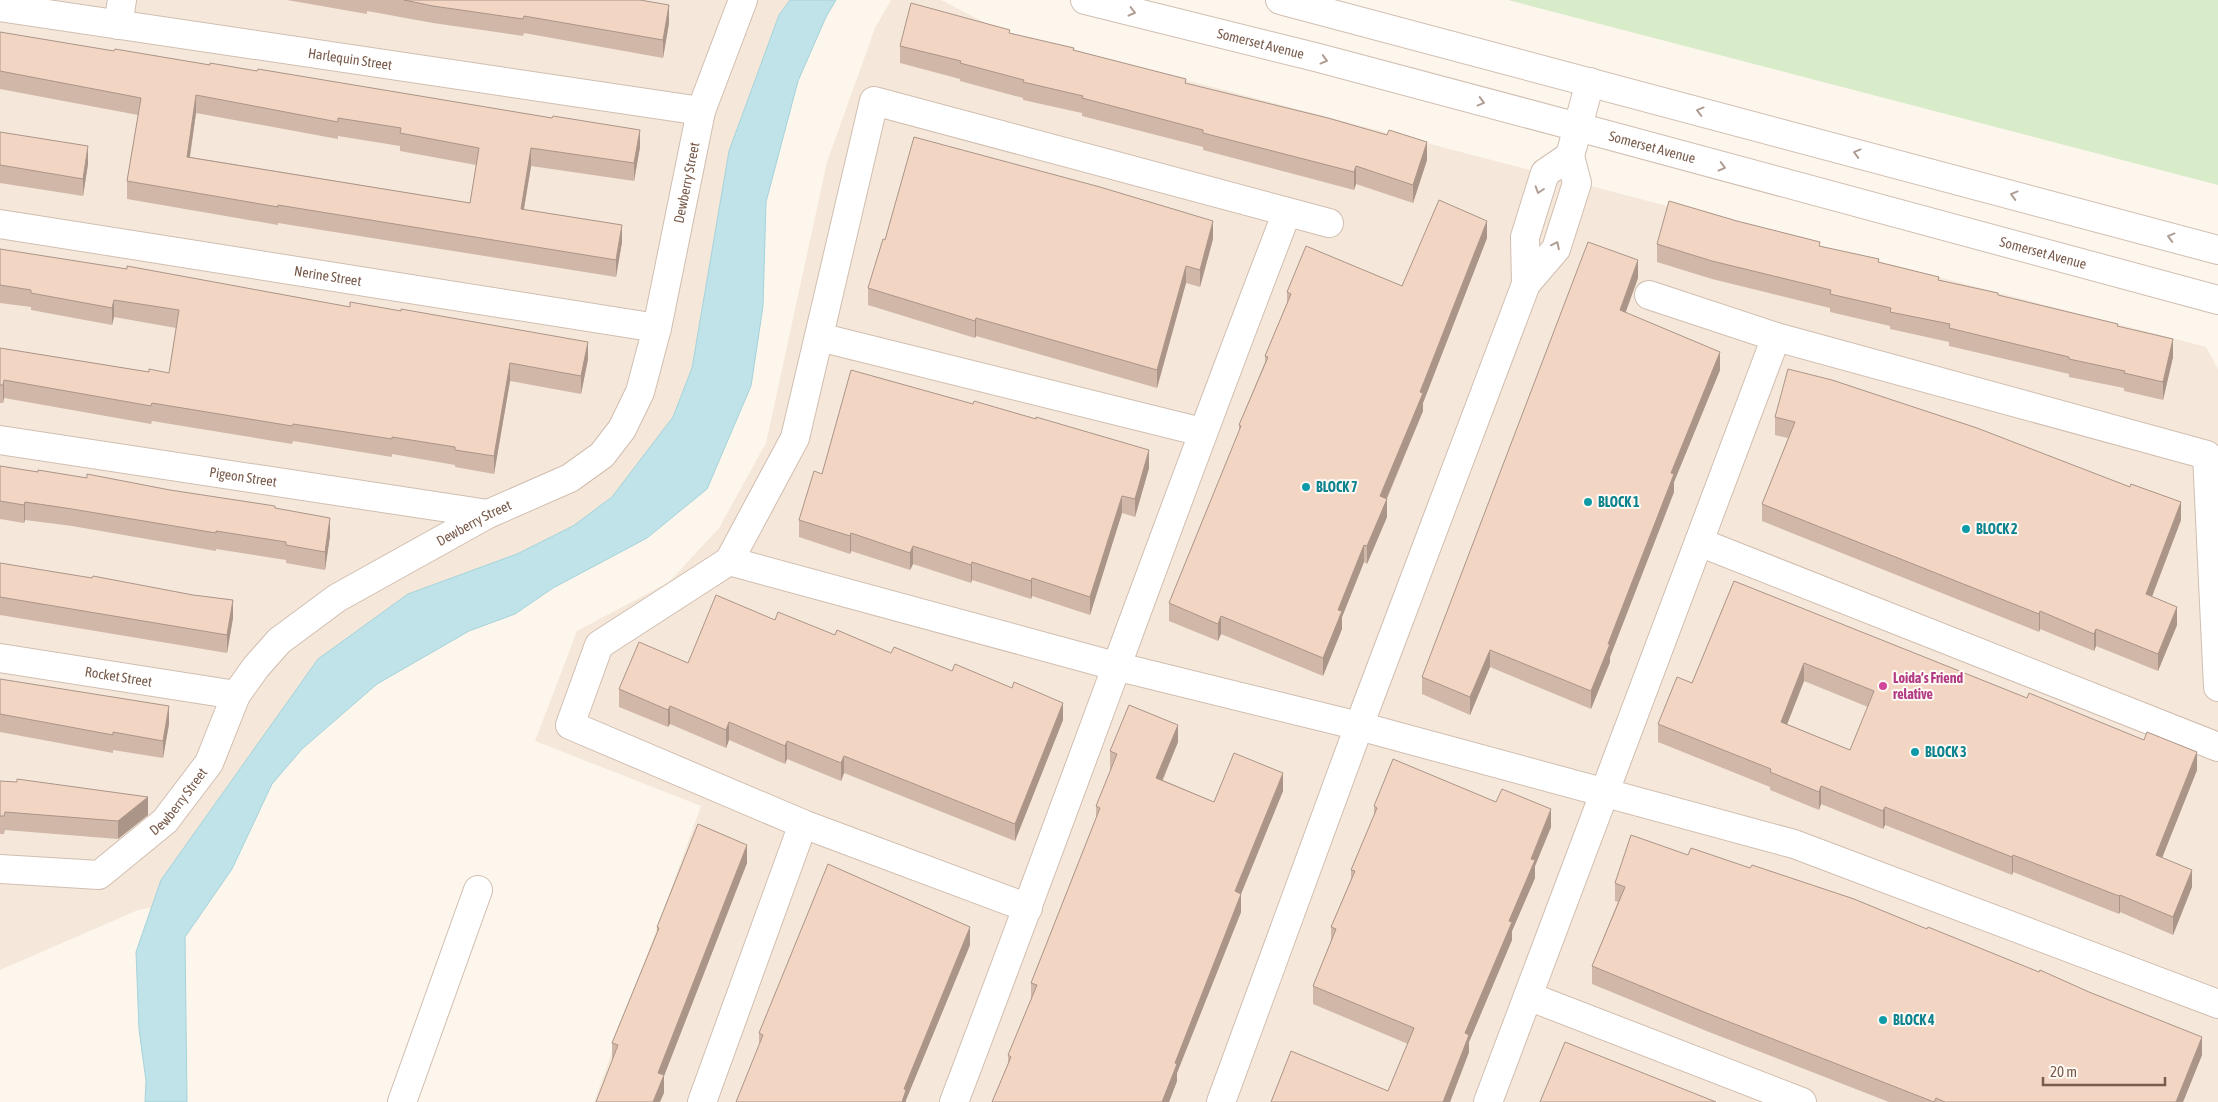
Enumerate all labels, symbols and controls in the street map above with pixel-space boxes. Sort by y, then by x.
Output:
one-way arrow [1128,6,1137,17]
street label: Somerset Avenue [1215,25,1306,62]
street label: Harlequin Street [307,45,393,73]
one-way arrow [1319,54,1327,64]
one-way arrow [1476,96,1484,106]
one-way arrow [1696,106,1704,117]
street label: Somerset Avenue [1607,128,1697,166]
street label: Dewberry Street [670,141,702,224]
one-way arrow [1853,148,1861,159]
one-way arrow [1718,161,1727,172]
one-way arrow [1535,185,1545,194]
one-way arrow [2009,190,2018,201]
one-way arrow [2166,232,2175,243]
street label: Somerset Avenue [1998,233,2088,272]
one-way arrow [1550,242,1560,251]
street label: Nerine Street [293,263,363,289]
street label: Pigeon Street [208,464,278,490]
place label: BLOCK 7 [1316,479,1358,495]
marker: BLOCK 7 [1300,481,1312,493]
place label: BLOCK 1 [1598,494,1640,510]
marker: BLOCK 1 [1582,496,1594,508]
street label: Dewberry Street [434,497,514,549]
place label: BLOCK 2 [1976,521,2018,537]
marker: BLOCK 2 [1960,523,1972,535]
street label: Rocket Street [84,663,153,690]
place label: Loida’s Friend relative [1893,670,1963,702]
marker: Loida’s Friend relative [1877,680,1889,692]
place label: BLOCK 3 [1925,744,1967,760]
marker: BLOCK 3 [1909,746,1921,758]
street label: Dewberry Street [146,765,210,838]
place label: BLOCK 4 [1893,1012,1935,1028]
marker: BLOCK 4 [1877,1014,1889,1026]
scale bar [2043,1054,2166,1086]
text: 20 m [2050,1063,2077,1080]

